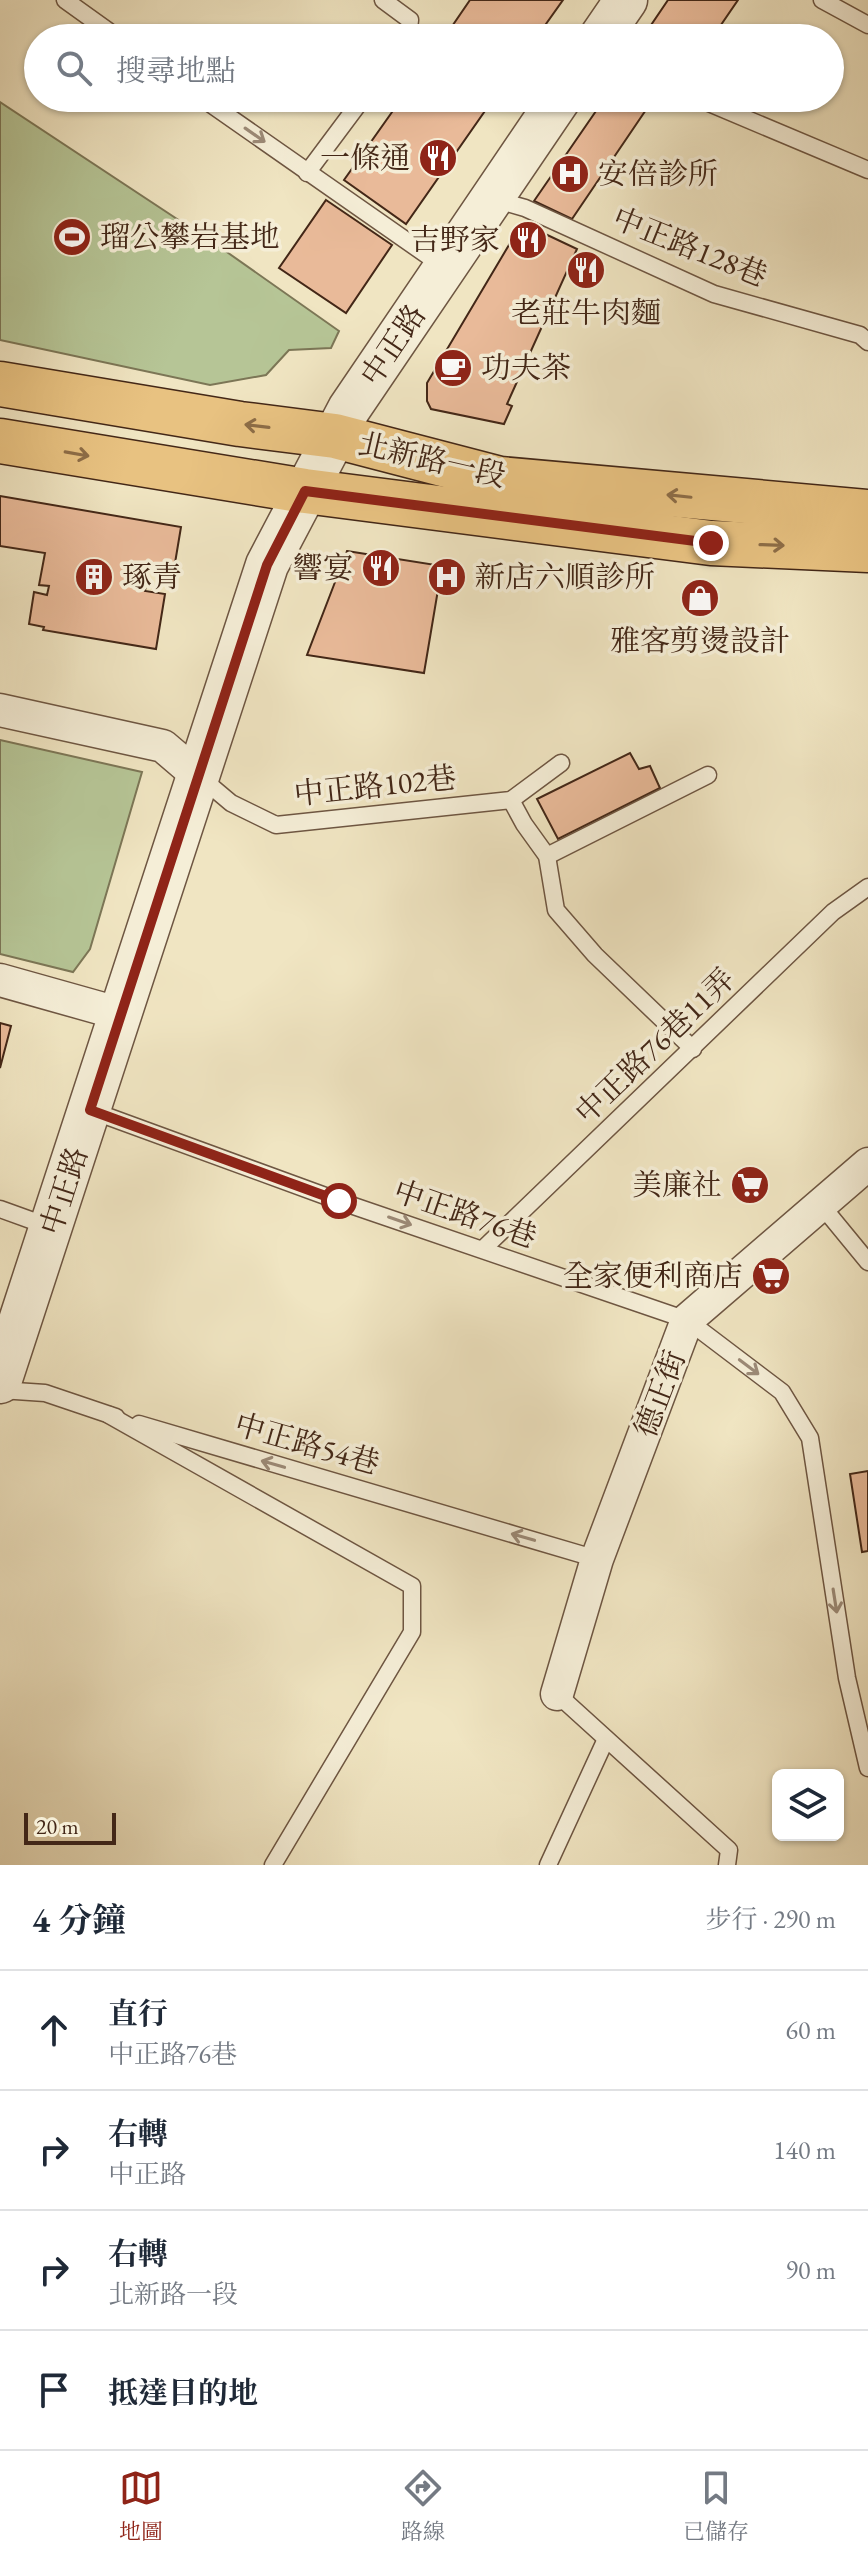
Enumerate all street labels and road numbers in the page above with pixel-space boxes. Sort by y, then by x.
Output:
street label: 中正路128巷 [607,198,773,295]
street label: 中正路 [351,297,434,393]
street label: 北新路一段 [355,424,510,495]
street label: 中正路102巷 [292,758,458,813]
street label: 中正路76巷11弄 [566,960,743,1132]
street label: 中正路 [31,1142,96,1240]
street label: 中正路76巷 [388,1171,542,1256]
street label: 德正街 [625,1345,694,1443]
street label: 中正路54巷 [230,1404,384,1483]

